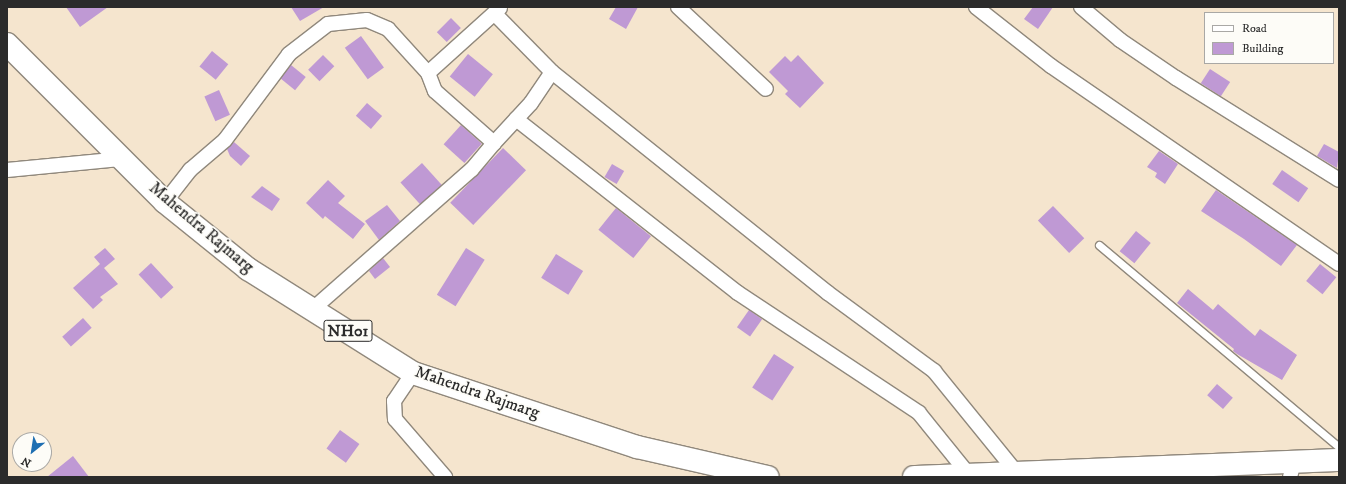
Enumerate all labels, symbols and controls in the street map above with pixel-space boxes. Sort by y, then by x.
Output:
legend [1204,12,1334,64]
text: Road [1242,21,1267,36]
text: Building [1242,41,1283,56]
street label: Mahendra Rajmarg [145,178,257,278]
road number: NH01 [323,317,373,345]
street label: Mahendra Rajmarg [412,362,542,424]
north arrow [12,432,52,472]
text: N [19,453,34,470]

